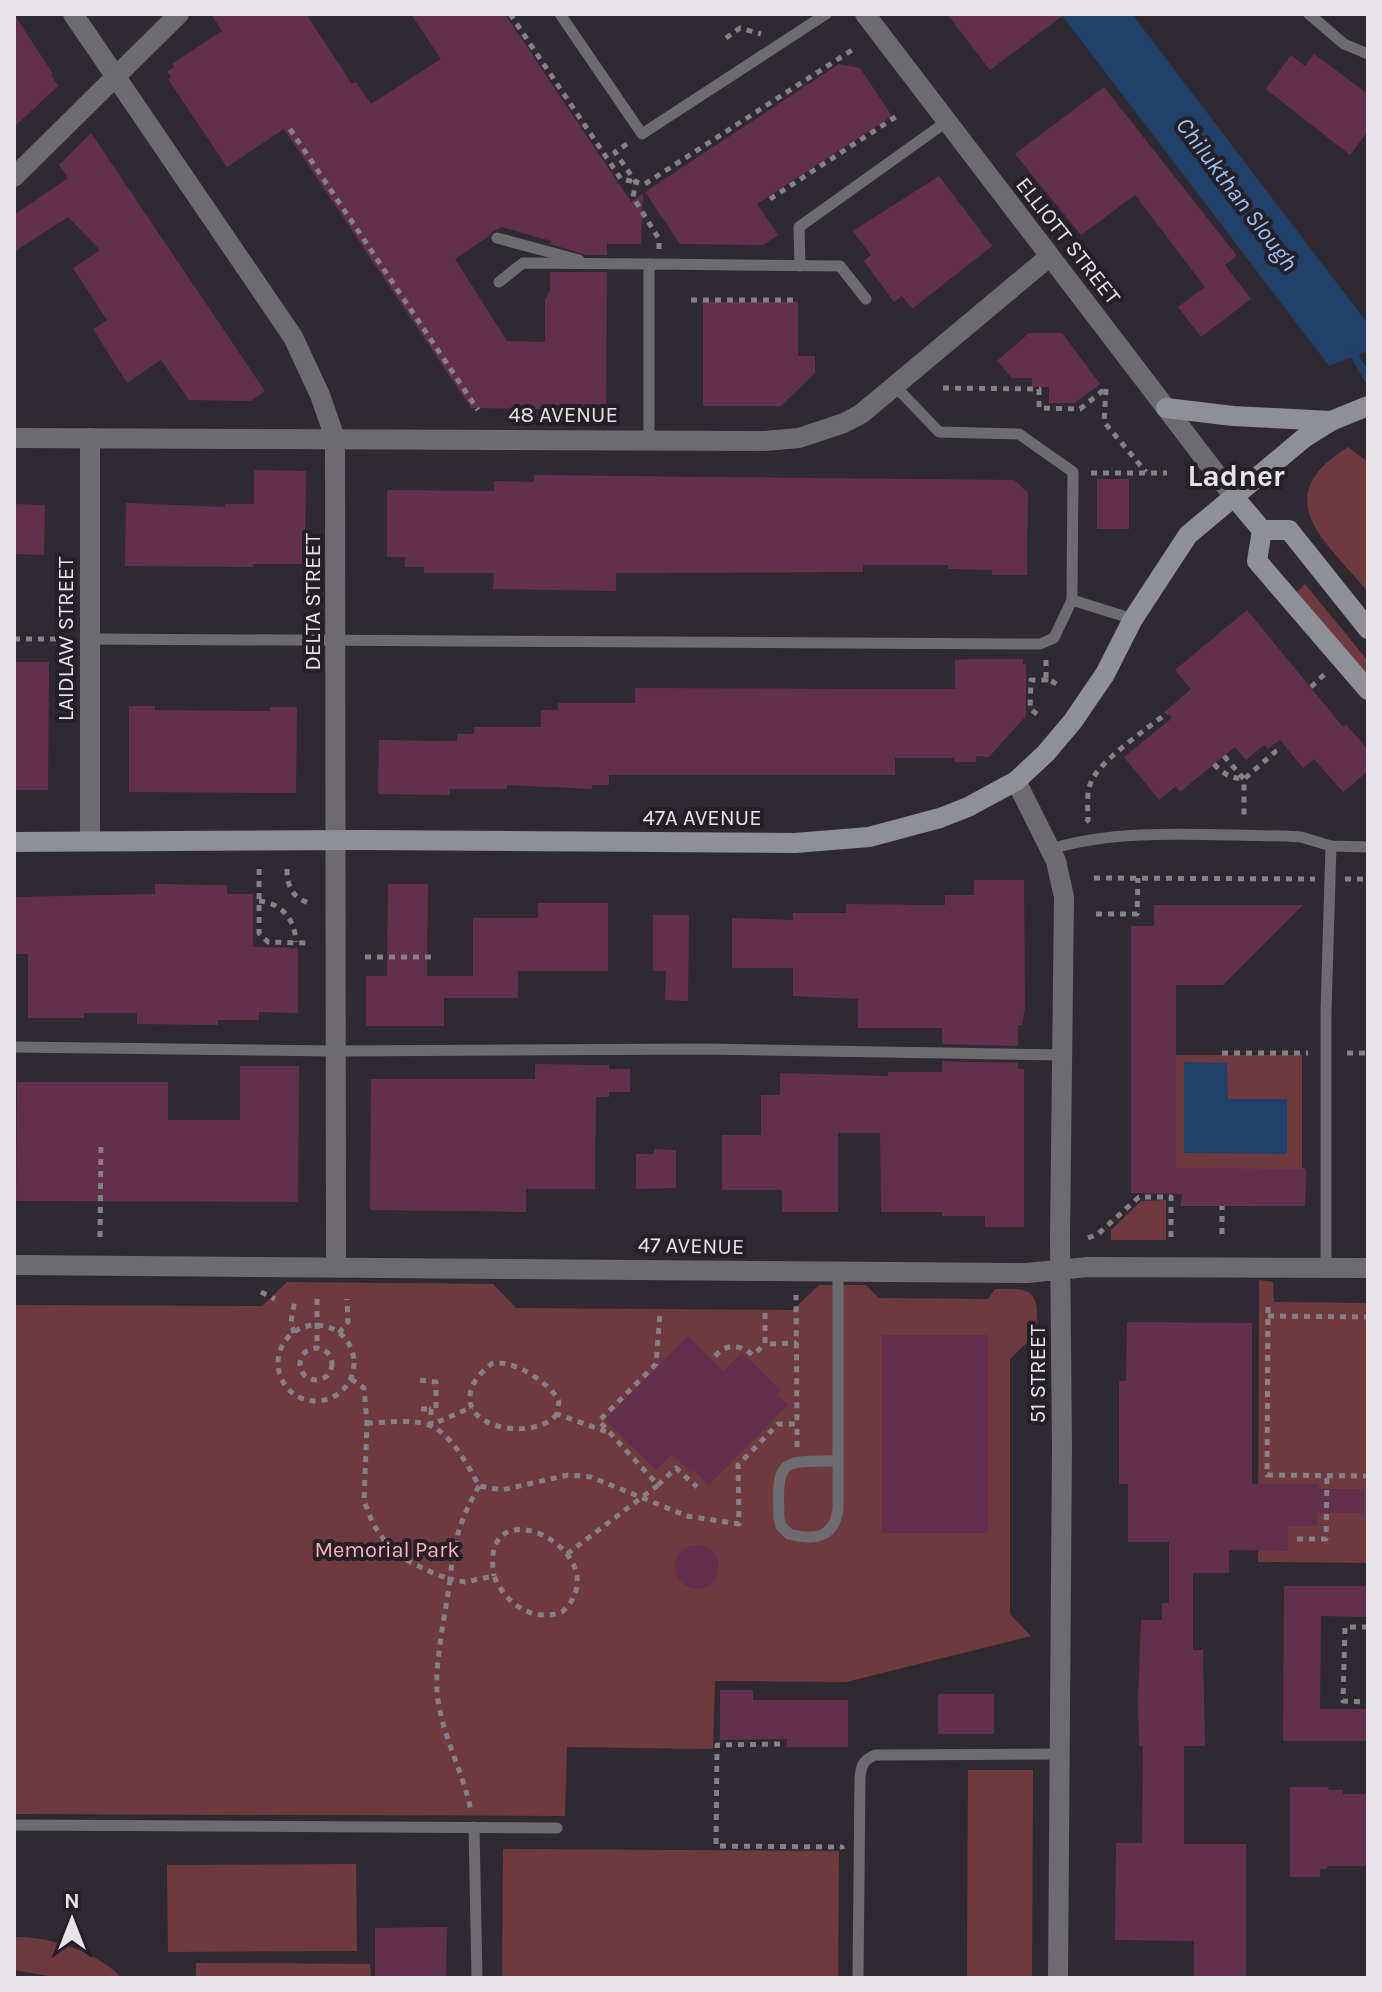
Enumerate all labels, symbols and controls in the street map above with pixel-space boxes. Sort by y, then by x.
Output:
water label: Chilukthan Slough [1170,112,1304,276]
street label: ELLIOTT STREET [1010,172,1126,310]
street label: 48 AVENUE [508,402,618,428]
district label: Ladner [1187,458,1285,494]
street label: DELTA STREET [300,533,326,671]
street label: LAIDLAW STREET [53,557,79,721]
street label: 47A AVENUE [642,805,762,831]
street label: 47 AVENUE [638,1232,744,1260]
street label: 51 STREET [1025,1325,1051,1423]
park label: Memorial Park [314,1537,460,1563]
north arrow [32,1880,112,1960]
text: N [64,1888,80,1914]

